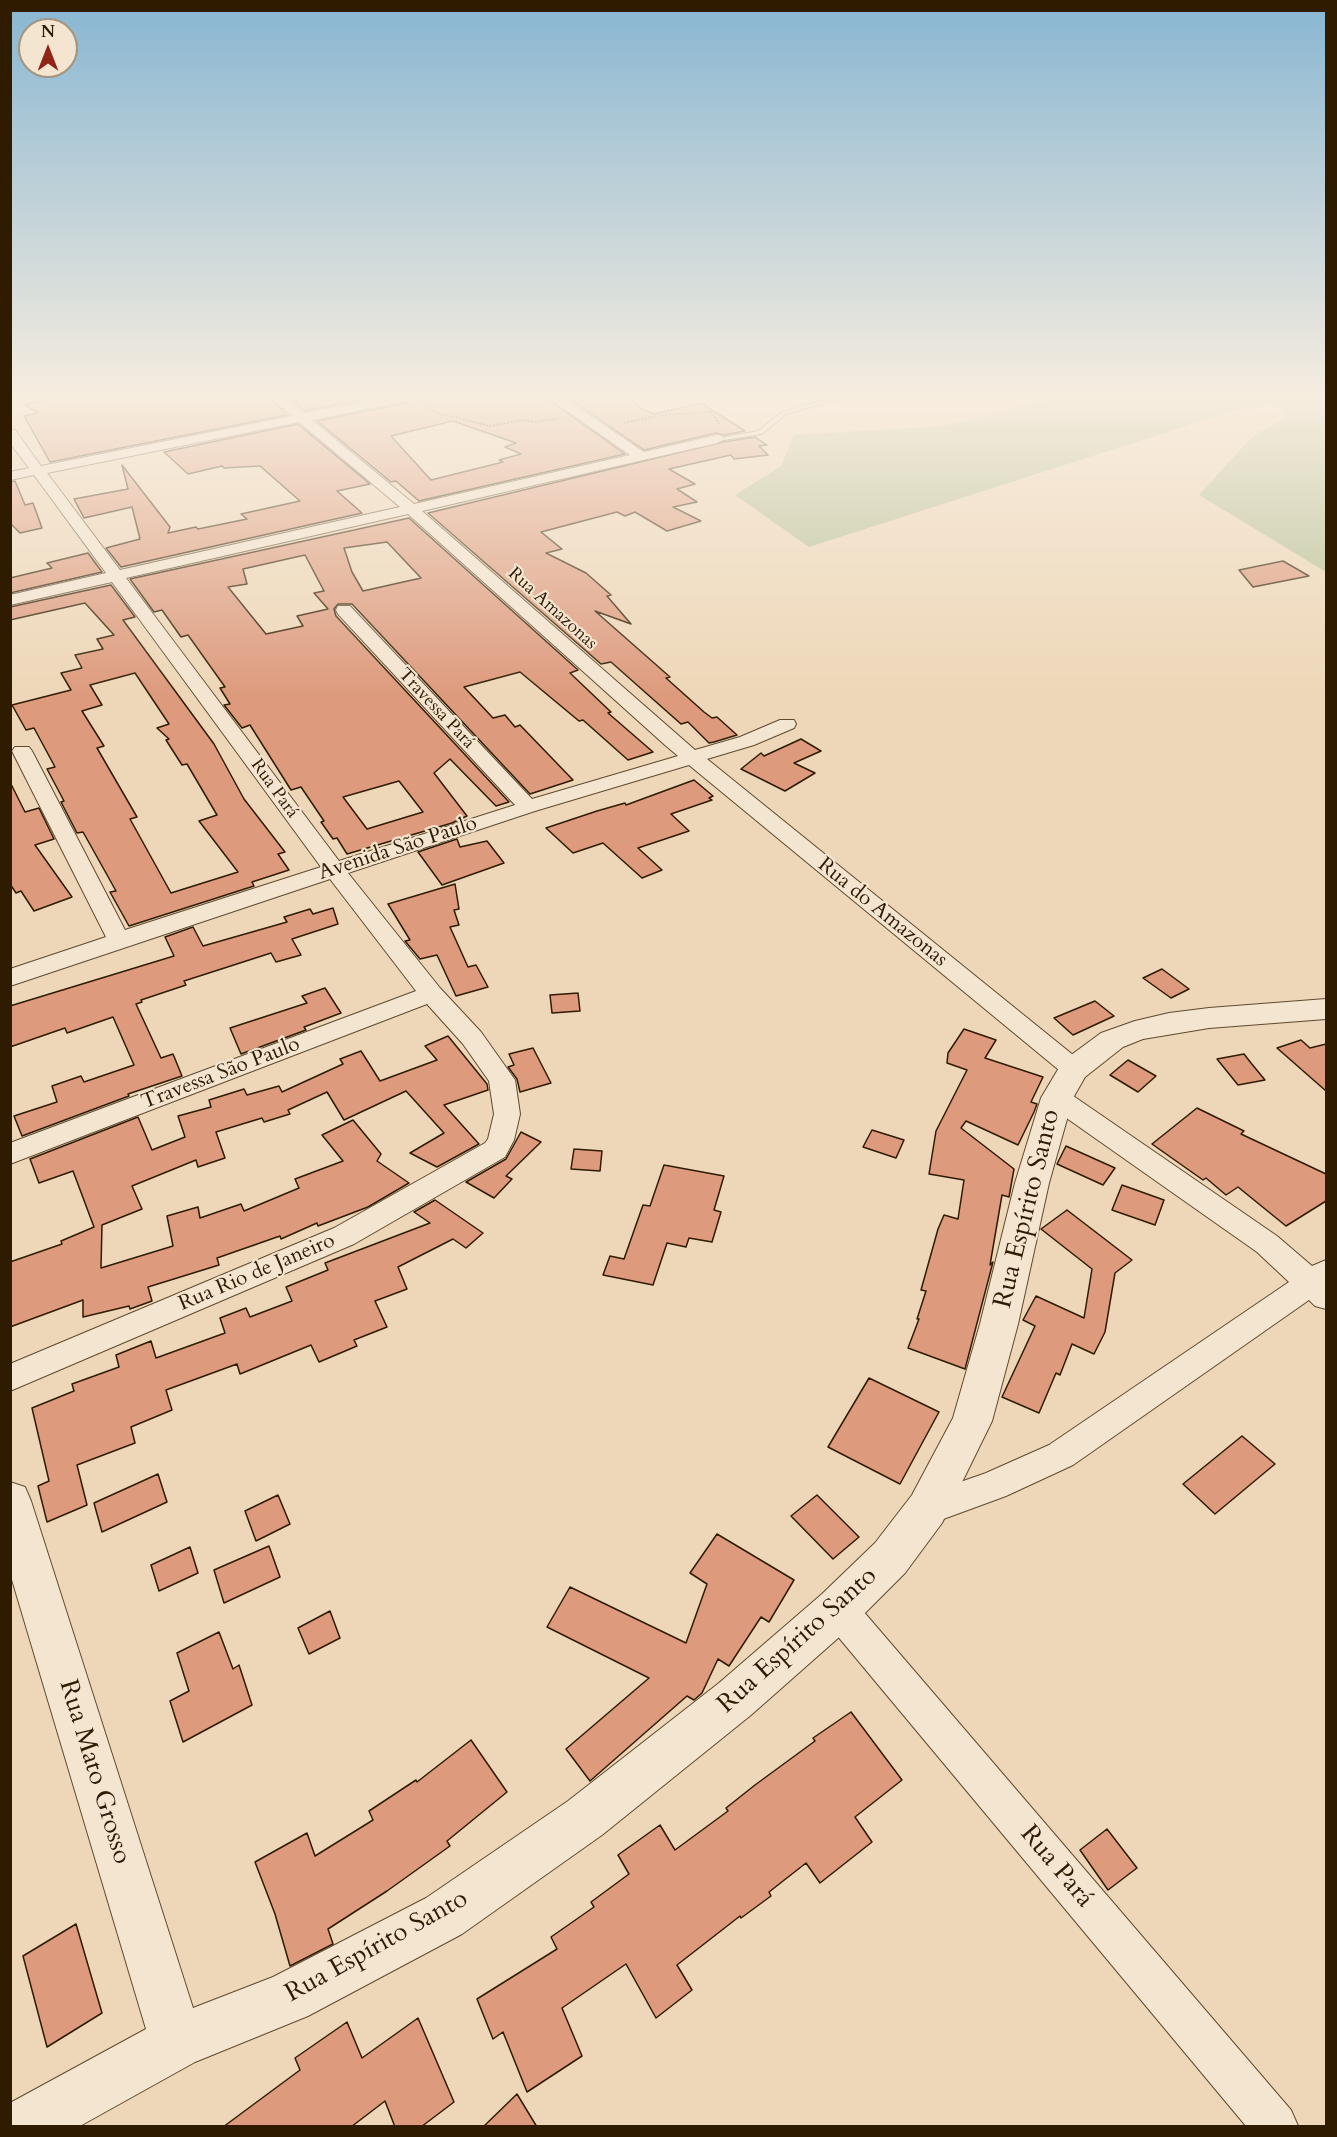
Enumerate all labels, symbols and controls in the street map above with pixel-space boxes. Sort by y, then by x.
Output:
north arrow [18,18,78,78]
text: N [41,21,55,43]
street label: Rua Amazonas [503,563,601,655]
street label: Travessa Pará [393,664,479,754]
street label: Rua Pará [245,755,303,823]
street label: Avenida São Paulo [316,811,480,887]
street label: Rua do Amazonas [812,853,952,973]
street label: Travessa São Paulo [138,1032,304,1116]
street label: Rua Espírito Santo [988,1106,1068,1312]
street label: Rua Rio de Janeiro [175,1229,339,1317]
street label: Rua Espírito Santo [712,1561,884,1721]
street label: Rua Mato Grosso [51,1676,137,1868]
street label: Rua Pará [1013,1820,1099,1914]
street label: Rua Espírito Santo [280,1884,474,2010]

